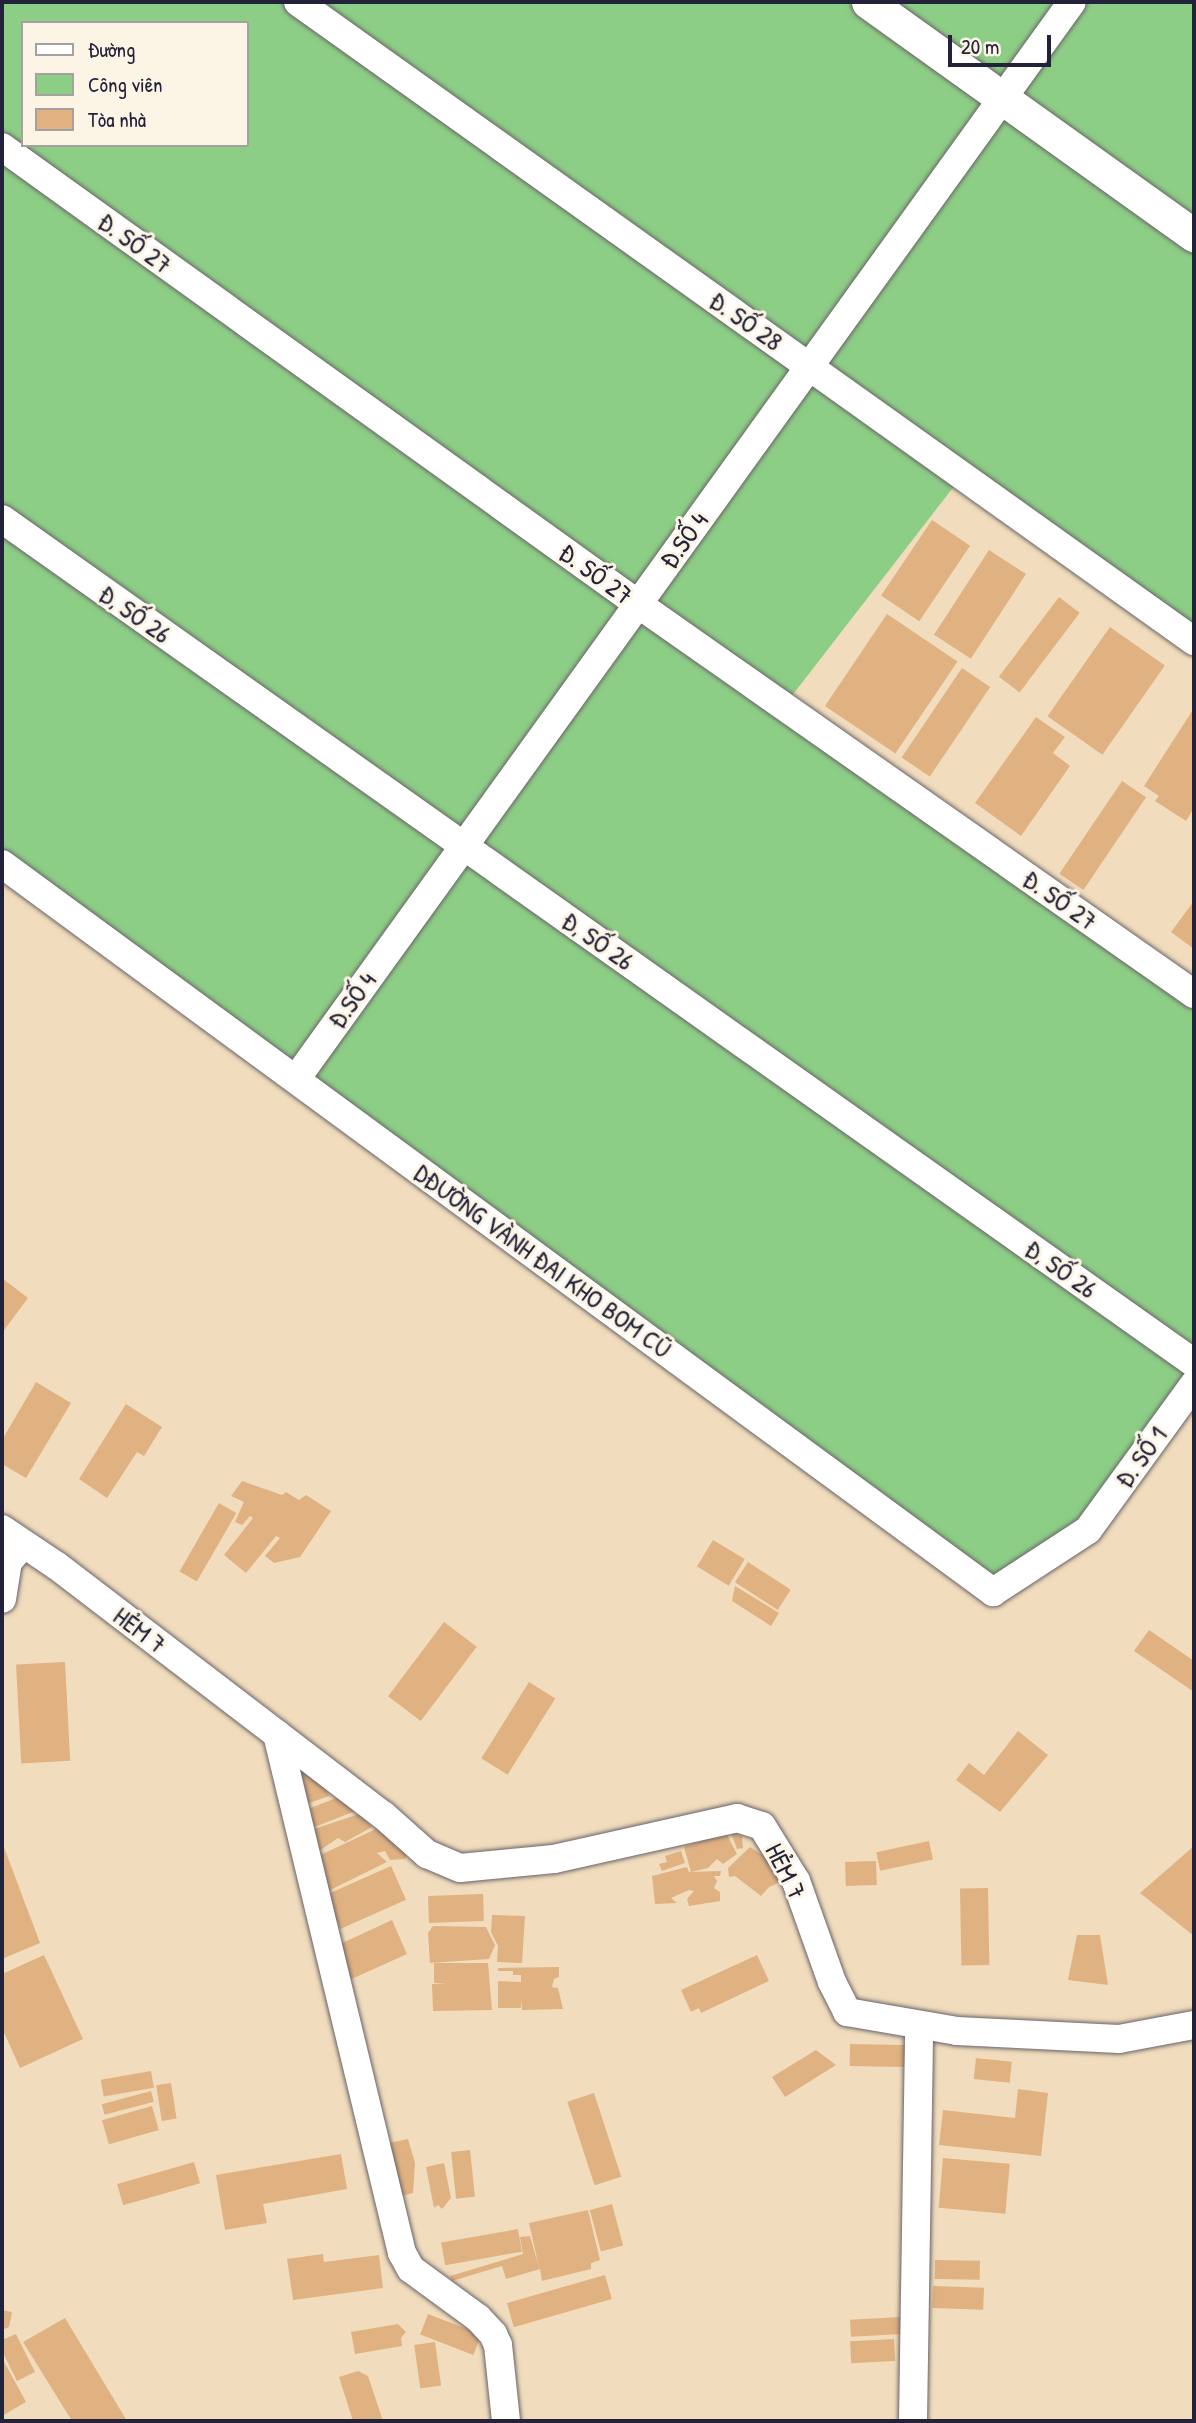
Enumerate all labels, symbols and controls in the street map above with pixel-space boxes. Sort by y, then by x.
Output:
legend [21,21,248,147]
scale bar [951,21,1054,65]
text: 20 m [961,32,999,61]
text: Đường [88,35,135,64]
text: Công viên [88,70,163,99]
text: Tòa nhà [88,105,146,134]
street label: Đ. SỐ 27 [92,206,178,280]
street label: Đ. SỐ 28 [704,285,788,357]
street label: Đ.SỐ 4 [653,506,715,574]
street label: Đ. SỐ 27 [553,537,639,611]
street label: Đ, SỐ 26 [93,578,177,650]
street label: Đ. SỐ 27 [1017,863,1103,937]
street label: Đ, SỐ 26 [556,905,640,977]
street label: Đ.SỐ 4 [321,966,383,1034]
street label: DĐƯỜNG VÀNH ĐAI KHO BOM CŨ [408,1157,678,1365]
street label: Đ, SỐ 26 [1019,1233,1103,1305]
street label: Đ. SỐ 1 [1108,1420,1174,1494]
street label: HẺM 7 [107,1600,173,1660]
street label: HẺM 7 [759,1838,813,1904]

